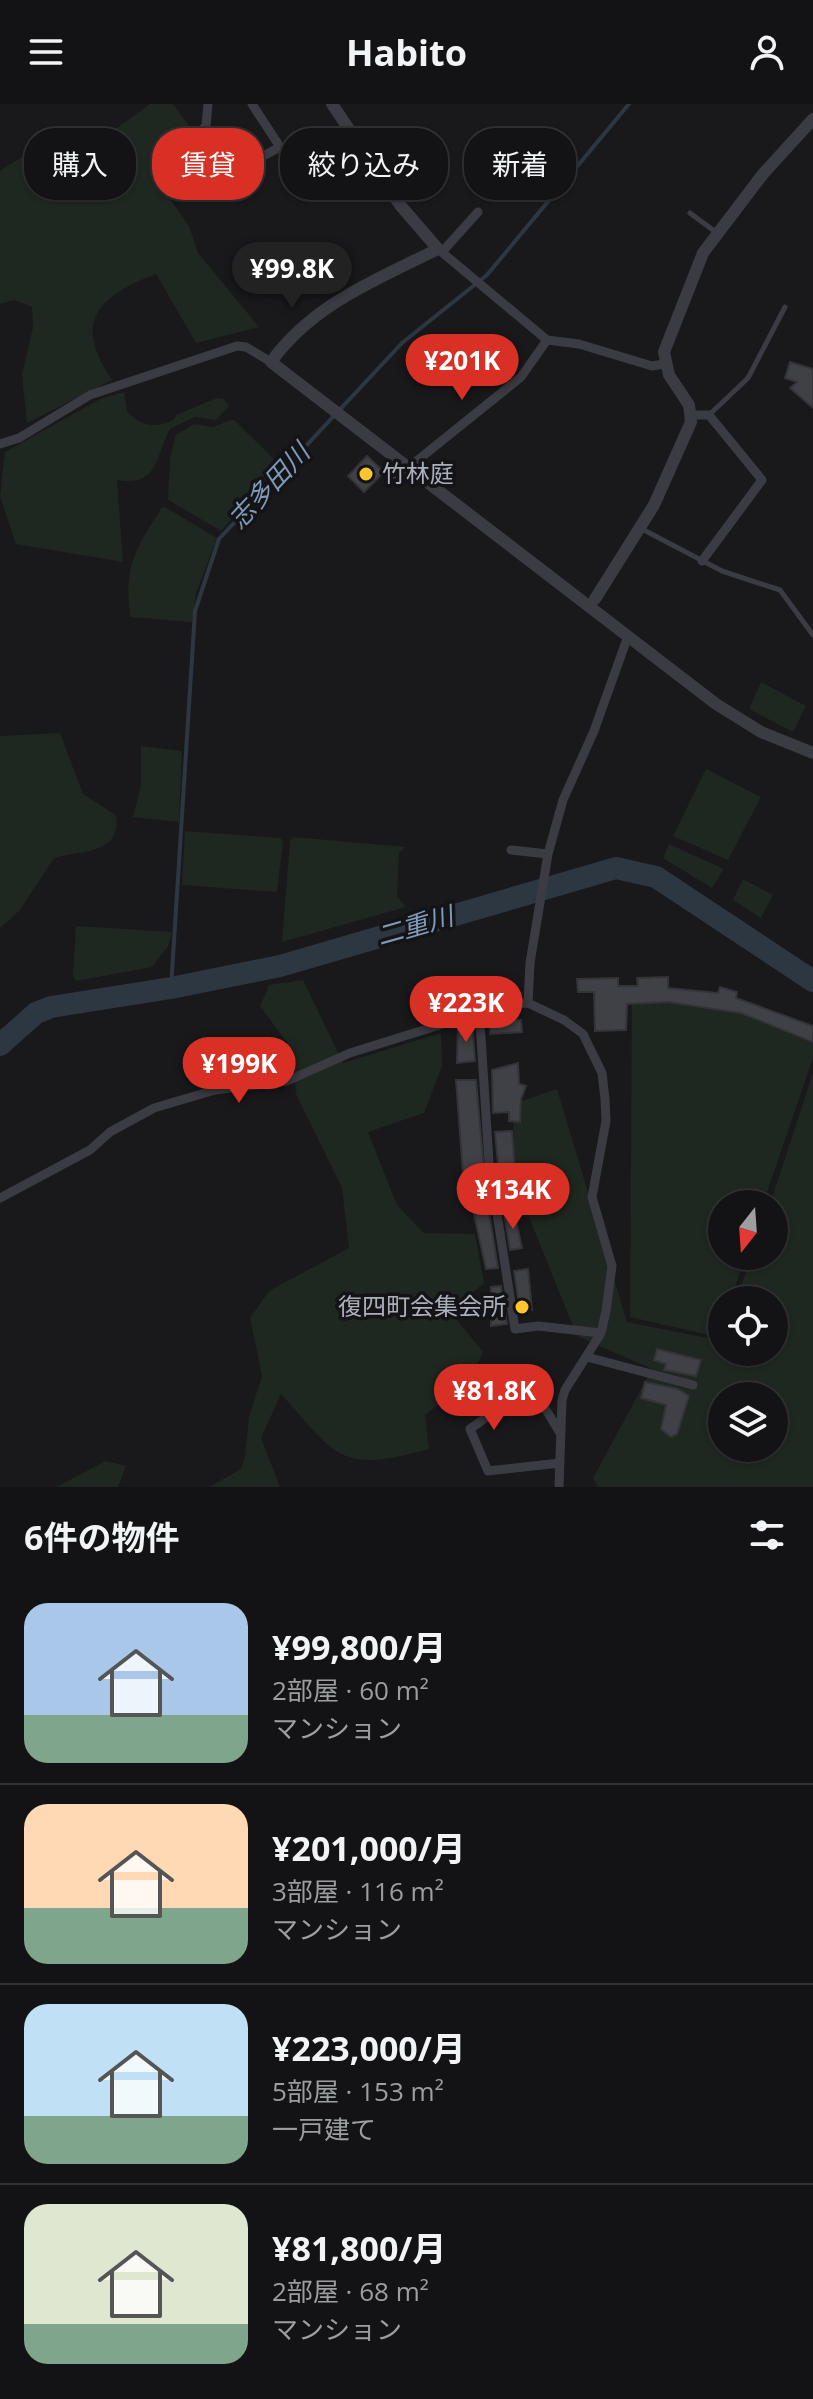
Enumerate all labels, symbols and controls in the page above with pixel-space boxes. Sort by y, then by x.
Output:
text: Habito [346,28,467,77]
icon: menu [24,30,68,74]
icon: person [745,30,789,74]
chip: 購入 [24,128,136,200]
chip: 賃貸 [152,128,264,200]
chip: 絞り込み [280,128,448,200]
chip: 新着 [464,128,576,200]
pin: ¥99.8K [227,242,357,310]
text: ¥99.8K [250,250,334,286]
pin: ¥201K [406,334,518,402]
text: ¥201K [424,342,500,378]
water label: 志多田川 [220,433,319,536]
place label: 竹林庭 [382,456,454,489]
marker: 竹林庭 [357,465,375,483]
water label: 二重川 [372,896,460,953]
pin: ¥223K [410,976,522,1044]
text: ¥223K [428,984,504,1020]
pin: ¥199K [183,1037,295,1105]
text: ¥199K [201,1045,277,1081]
pin: ¥134K [457,1163,569,1231]
text: ¥134K [475,1171,551,1207]
north arrow [708,1190,788,1270]
map controls [708,1190,788,1462]
button: locate [708,1286,788,1366]
place label: 復四町会集会所 [338,1289,506,1322]
marker: 復四町会集会所 [513,1298,531,1316]
pin: ¥81.8K [429,1364,559,1432]
text: ¥81.8K [452,1372,536,1408]
button: layers [708,1382,788,1462]
icon: filters [745,1513,789,1557]
text: 6件の物件 [24,1514,179,1560]
text: ¥99,800/月 [272,1624,446,1670]
icon: home [88,1635,184,1731]
text: 2部屋 · 60 m² [272,1672,429,1708]
text: マンション [272,1710,402,1746]
text: ¥201,000/月 [272,1825,466,1871]
icon: home [88,1836,184,1932]
text: 3部屋 · 116 m² [272,1873,444,1909]
text: マンション [272,1911,402,1947]
text: ¥223,000/月 [272,2025,466,2071]
icon: home [88,2036,184,2132]
text: 5部屋 · 153 m² [272,2073,444,2109]
text: 一戸建て [272,2111,376,2147]
text: ¥81,800/月 [272,2225,446,2271]
icon: home [88,2236,184,2332]
text: 2部屋 · 68 m² [272,2273,429,2309]
text: マンション [272,2311,402,2347]

